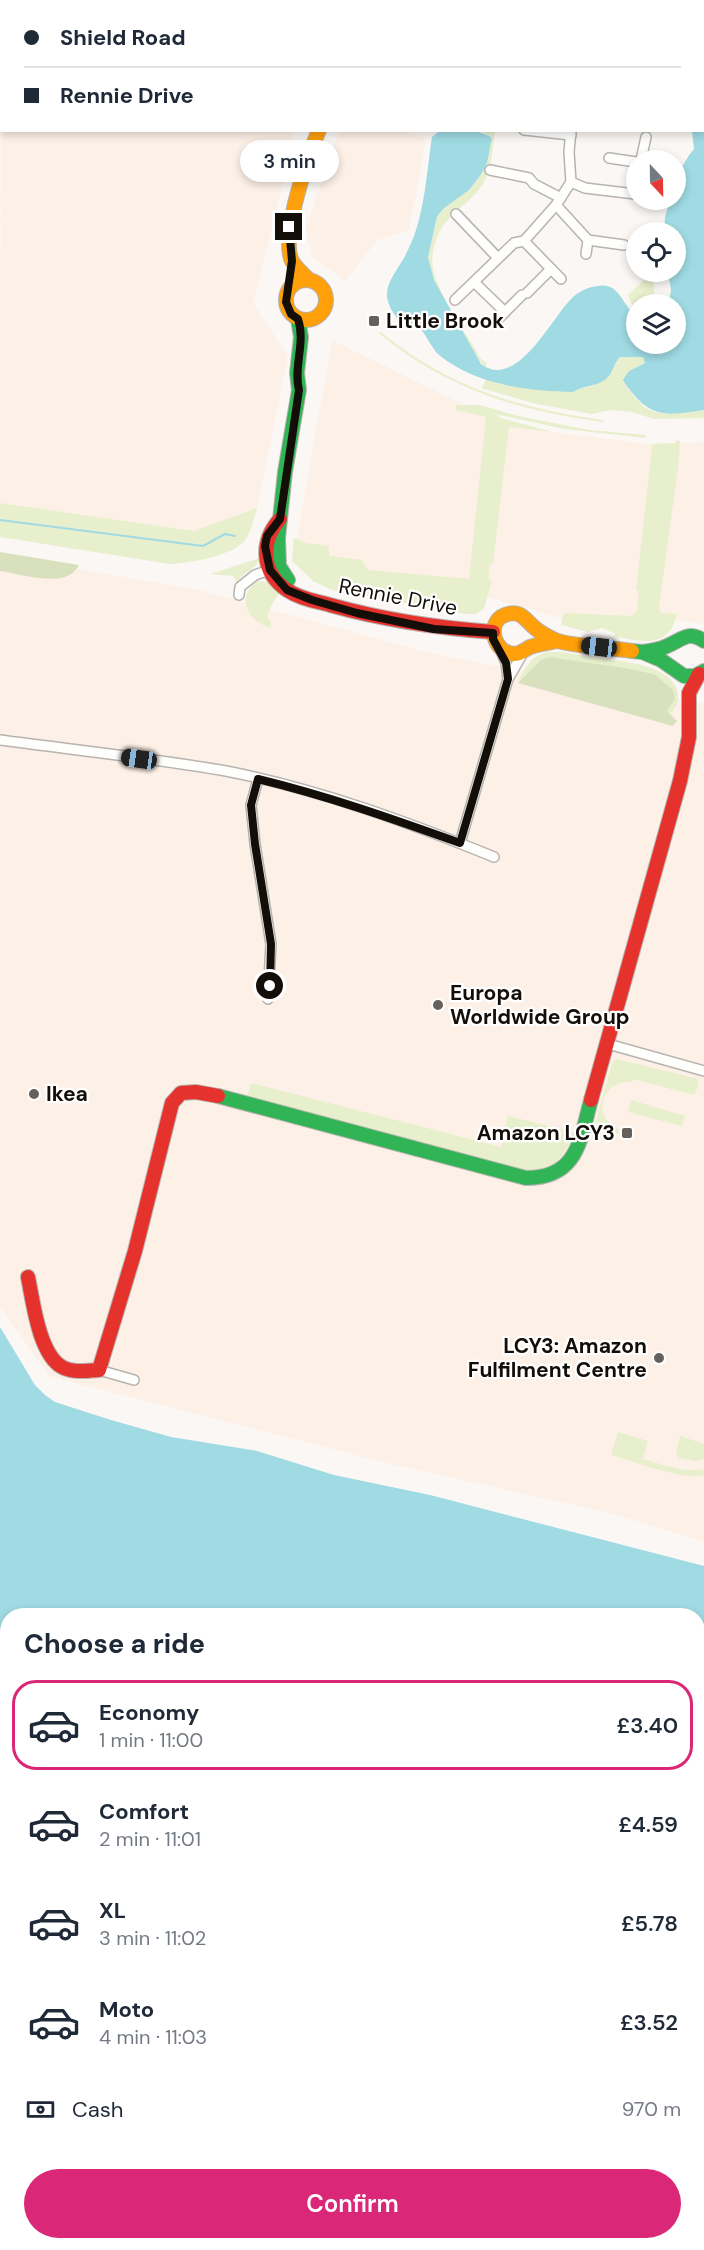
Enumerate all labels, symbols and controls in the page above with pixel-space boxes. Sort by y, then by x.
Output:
text: Shield Road [60,23,186,52]
text: Rennie Drive [60,81,194,110]
callout: 3 min [240,140,338,182]
text: 3 min [263,148,316,174]
north arrow [626,150,686,210]
map controls [626,150,686,354]
route end [275,213,302,240]
button: locate [626,222,686,282]
button: layers [626,294,686,354]
place label: Little Brook [386,307,504,335]
marker: Little Brook [367,314,381,328]
street label: Rennie Drive [336,572,460,622]
car [580,636,618,658]
car [120,748,158,770]
route start [256,972,283,999]
place label: Europa Worldwide Group [450,979,630,1031]
marker: Europa Worldwide Group [431,998,445,1012]
place label: Ikea [46,1080,88,1108]
marker: Ikea [27,1087,41,1101]
place label: Amazon LCY3 [477,1119,615,1147]
marker: Amazon LCY3 [620,1126,634,1140]
place label: LCY3: Amazon Fulfilment Centre [468,1332,647,1384]
marker: LCY3: Amazon Fulfilment Centre [652,1351,666,1365]
text: Choose a ride [24,1626,205,1661]
icon: car [27,1698,81,1752]
text: Economy [99,1698,199,1727]
text: £3.40 [617,1711,678,1740]
text: 1 min · 11:00 [99,1727,203,1753]
icon: car [27,1797,81,1851]
text: Comfort [99,1797,189,1826]
text: £4.59 [618,1810,678,1839]
text: 2 min · 11:01 [99,1826,201,1852]
icon: car [27,1896,81,1950]
text: XL [99,1896,126,1925]
text: £5.78 [621,1909,678,1938]
text: 3 min · 11:02 [99,1925,206,1951]
icon: car [27,1995,81,2049]
text: Moto [99,1995,154,2024]
text: £3.52 [620,2008,678,2037]
text: 4 min · 11:03 [99,2024,207,2050]
icon: cash [24,2093,57,2126]
text: Cash [72,2095,123,2124]
text: 970 m [622,2096,681,2122]
button: Confirm [24,2169,681,2238]

